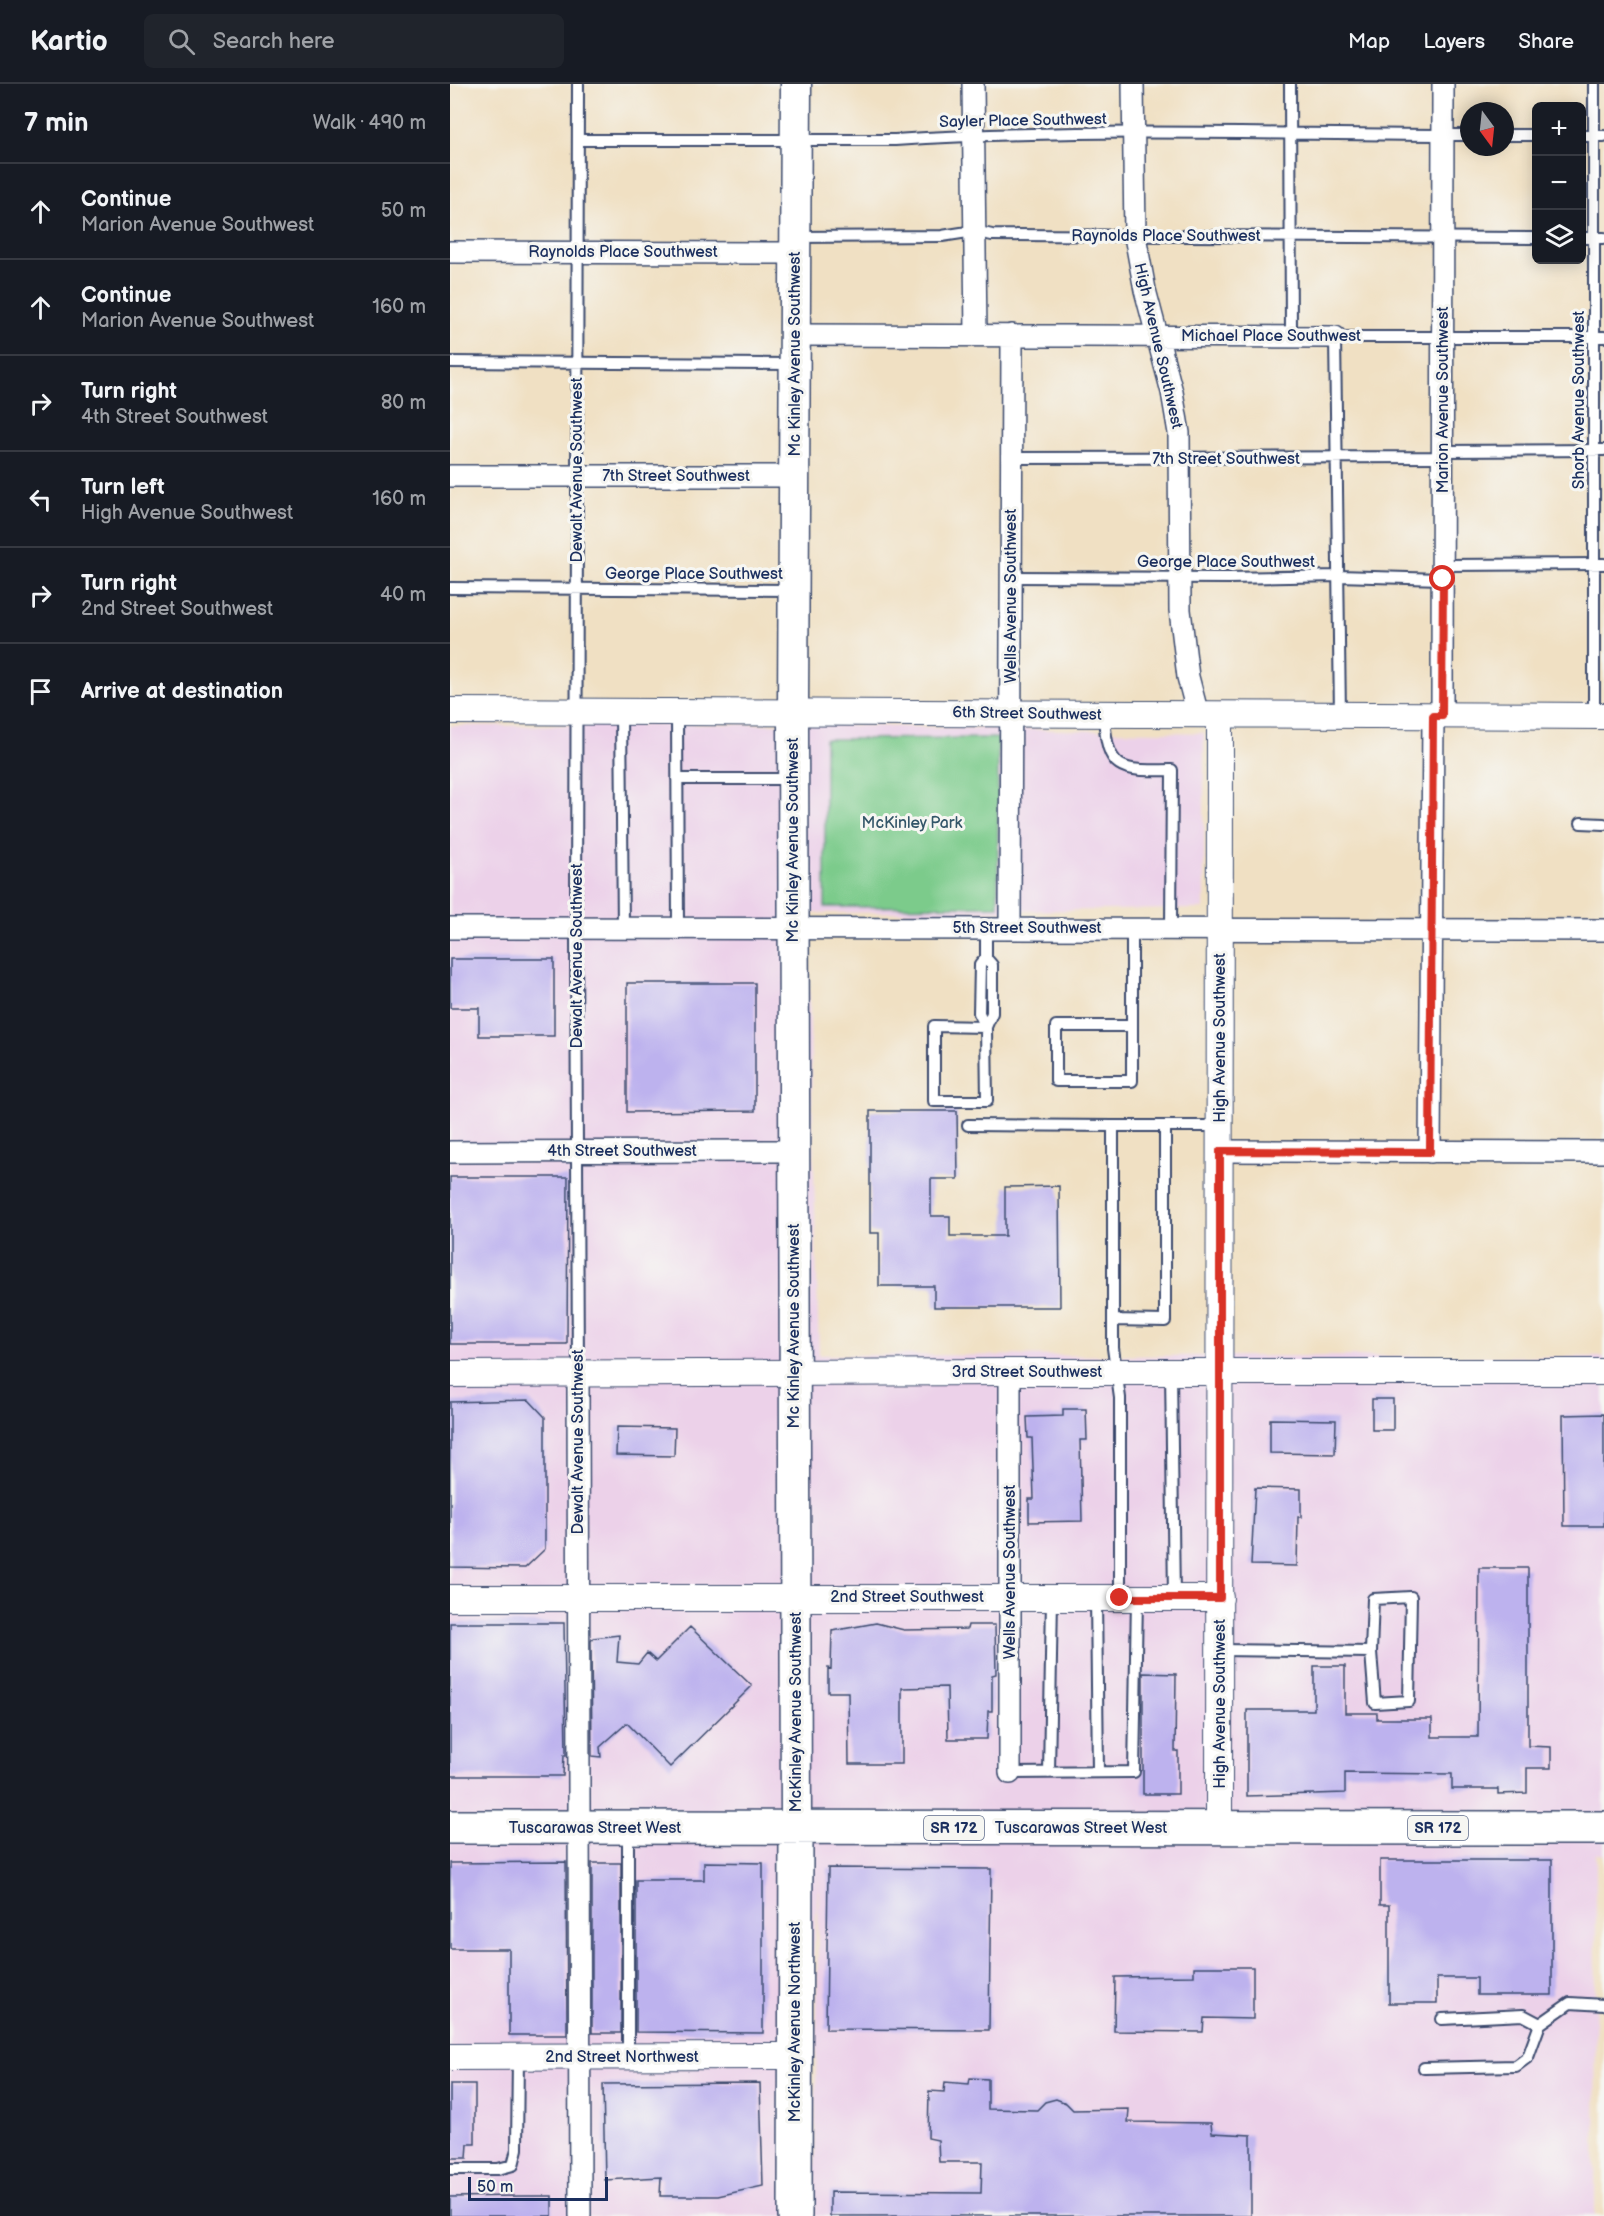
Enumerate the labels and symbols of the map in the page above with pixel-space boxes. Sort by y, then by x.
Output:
north arrow [1460,102,1514,156]
street label: Sayler Place Southwest [939,110,1107,132]
street label: Raynolds Place Southwest [1071,227,1261,246]
street label: Raynolds Place Southwest [528,243,718,262]
street label: Mc Kinley Avenue Southwest [786,252,805,456]
street label: High Avenue Southwest [1130,261,1186,431]
street label: Marion Avenue Southwest [1434,307,1453,493]
street label: Shorb Avenue Southwest [1570,311,1589,489]
street label: Michael Place Southwest [1181,327,1361,346]
street label: Dewalt Avenue Southwest [568,377,587,563]
street label: 7th Street Southwest [1152,450,1300,469]
street label: 7th Street Southwest [602,467,750,486]
street label: Wells Avenue Southwest [1002,509,1021,683]
street label: George Place Southwest [1137,553,1315,572]
street label: George Place Southwest [605,565,783,584]
route start [1429,565,1455,591]
street label: 6th Street Southwest [952,703,1102,725]
street label: Mc Kinley Avenue Southwest [784,738,803,942]
park label: McKinley Park [862,814,963,833]
street label: Dewalt Avenue Southwest [568,863,587,1049]
street label: 5th Street Southwest [953,919,1102,938]
street label: High Avenue Southwest [1211,953,1230,1123]
street label: 4th Street Southwest [547,1142,697,1161]
street label: Mc Kinley Avenue Southwest [785,1224,804,1428]
street label: Dewalt Avenue Southwest [569,1349,588,1535]
street label: 3rd Street Southwest [952,1363,1102,1382]
street label: Wells Avenue Southwest [1001,1485,1020,1659]
route end [1106,1584,1132,1610]
street label: 2nd Street Southwest [830,1588,984,1607]
street label: McKinley Avenue Southwest [787,1612,806,1812]
street label: High Avenue Southwest [1211,1619,1230,1789]
road number: SR 172 [924,1816,984,1840]
road number: SR 172 [1408,1816,1468,1840]
street label: Tuscarawas Street West [509,1819,681,1838]
street label: Tuscarawas Street West [995,1819,1167,1838]
street label: McKinley Avenue Northwest [786,1922,805,2122]
street label: 2nd Street Northwest [545,2048,699,2067]
scale bar [468,2174,608,2202]

